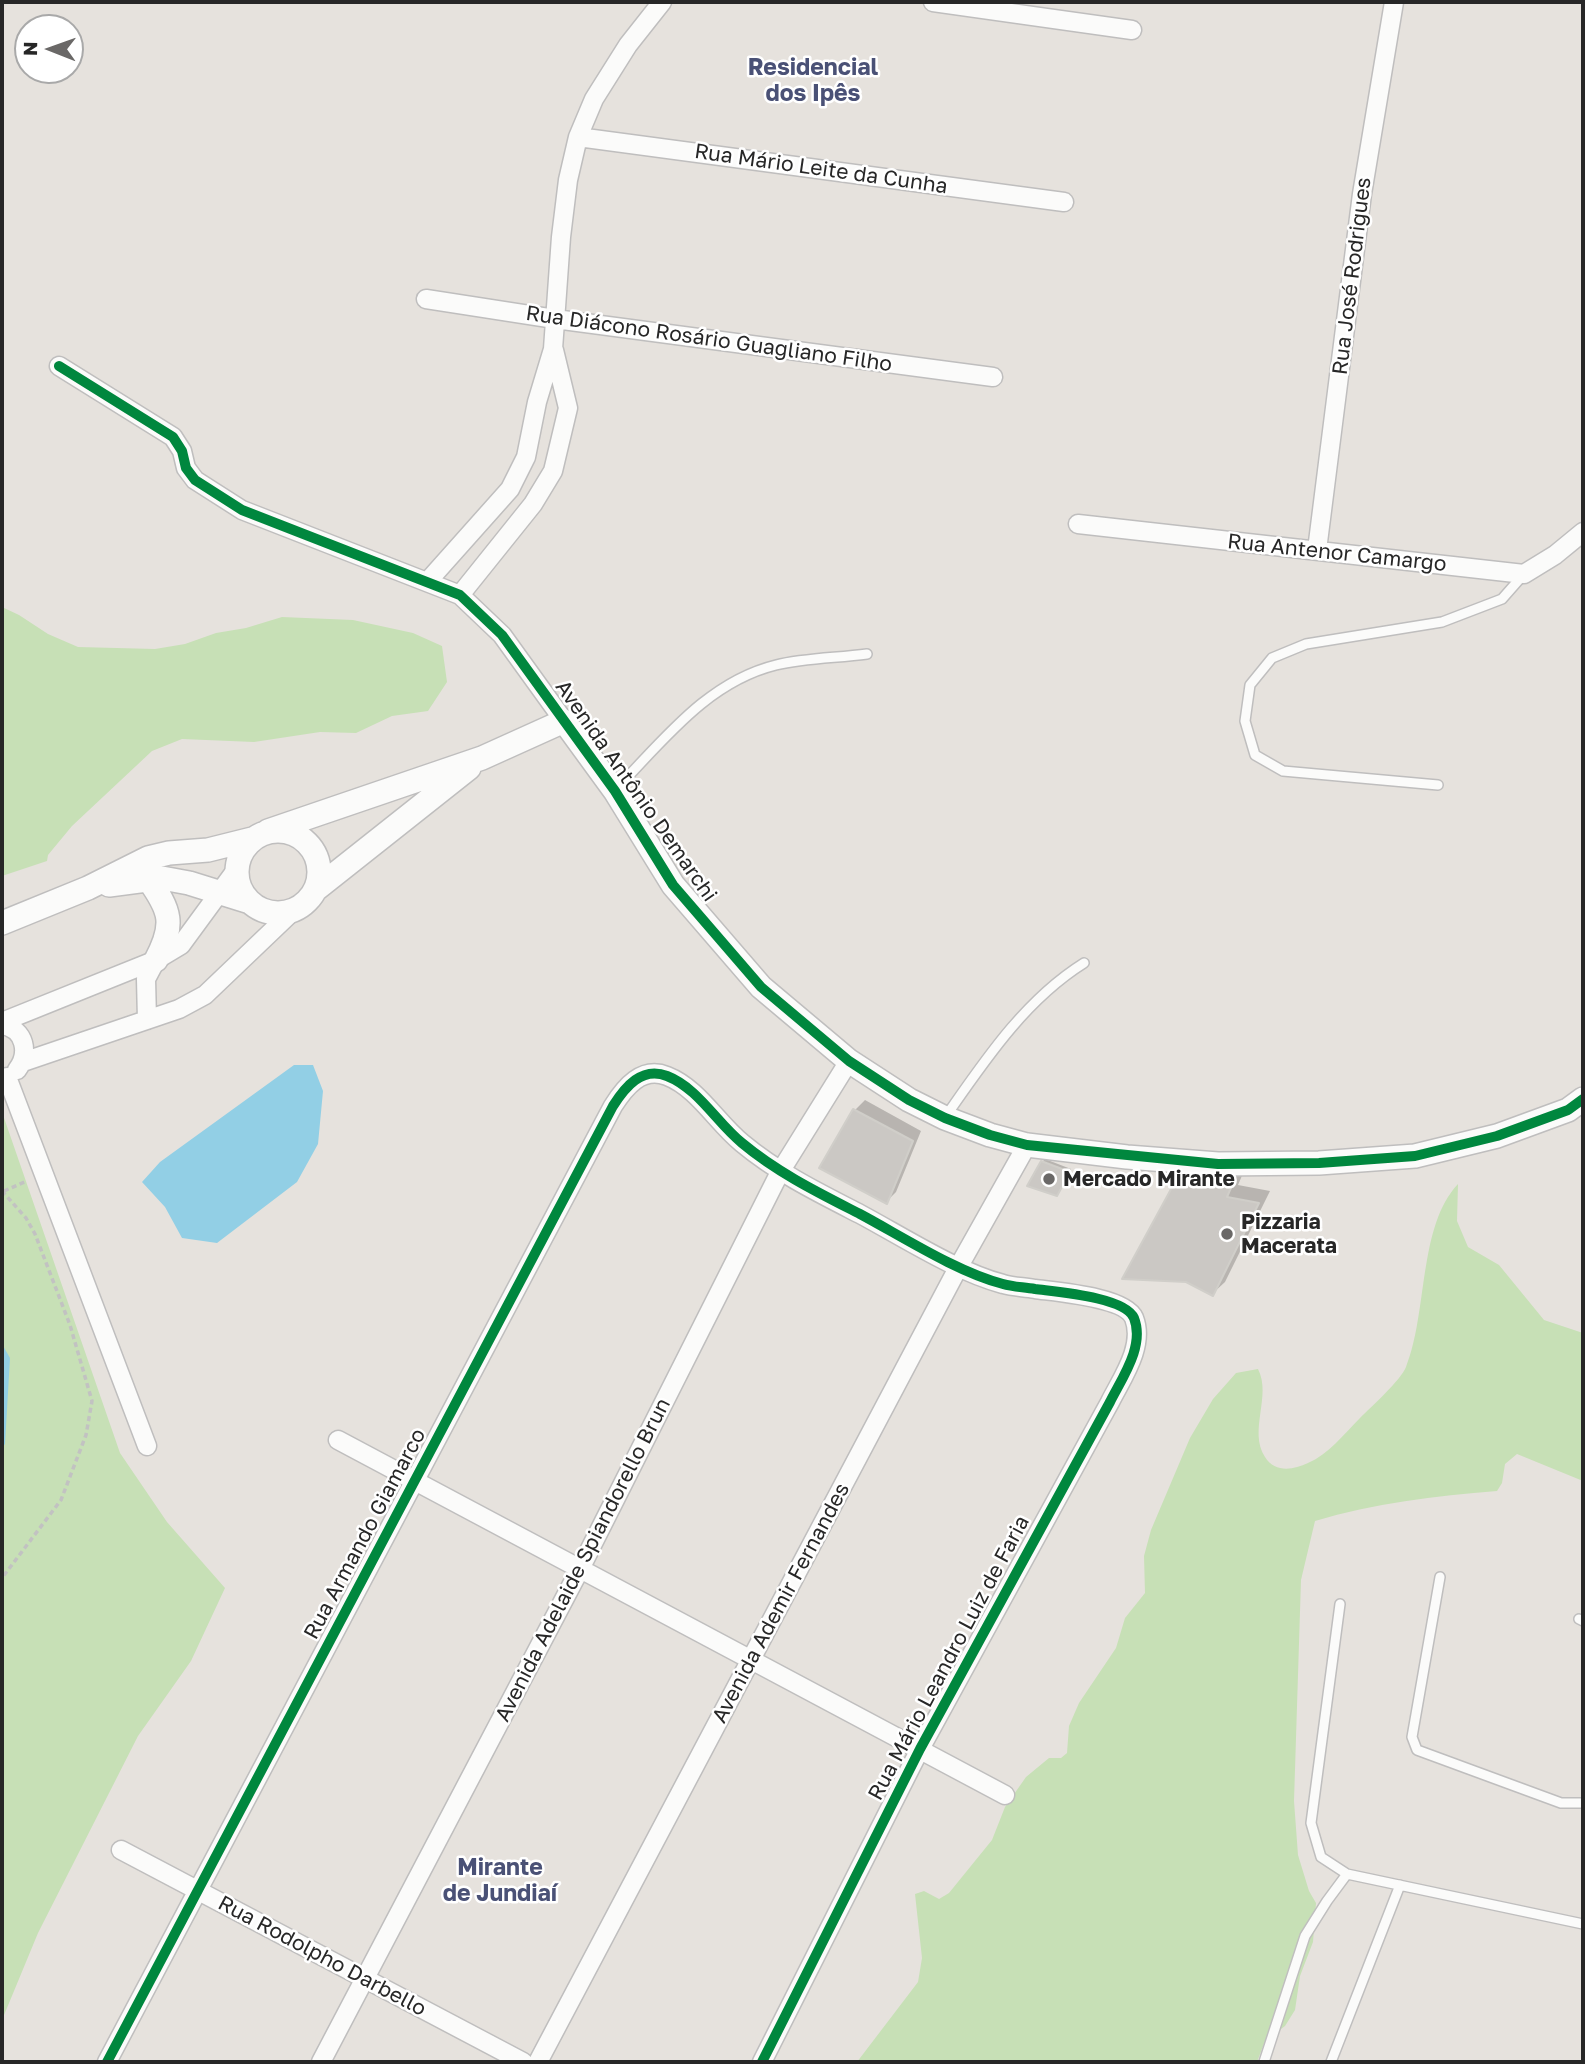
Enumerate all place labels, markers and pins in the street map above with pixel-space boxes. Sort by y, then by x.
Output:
place label: Mercado Mirante [1063,1166,1235,1192]
marker: Mercado Mirante [1041,1171,1057,1187]
place label: Pizzaria Macerata [1241,1209,1337,1259]
marker: Pizzaria Macerata [1219,1226,1235,1242]

